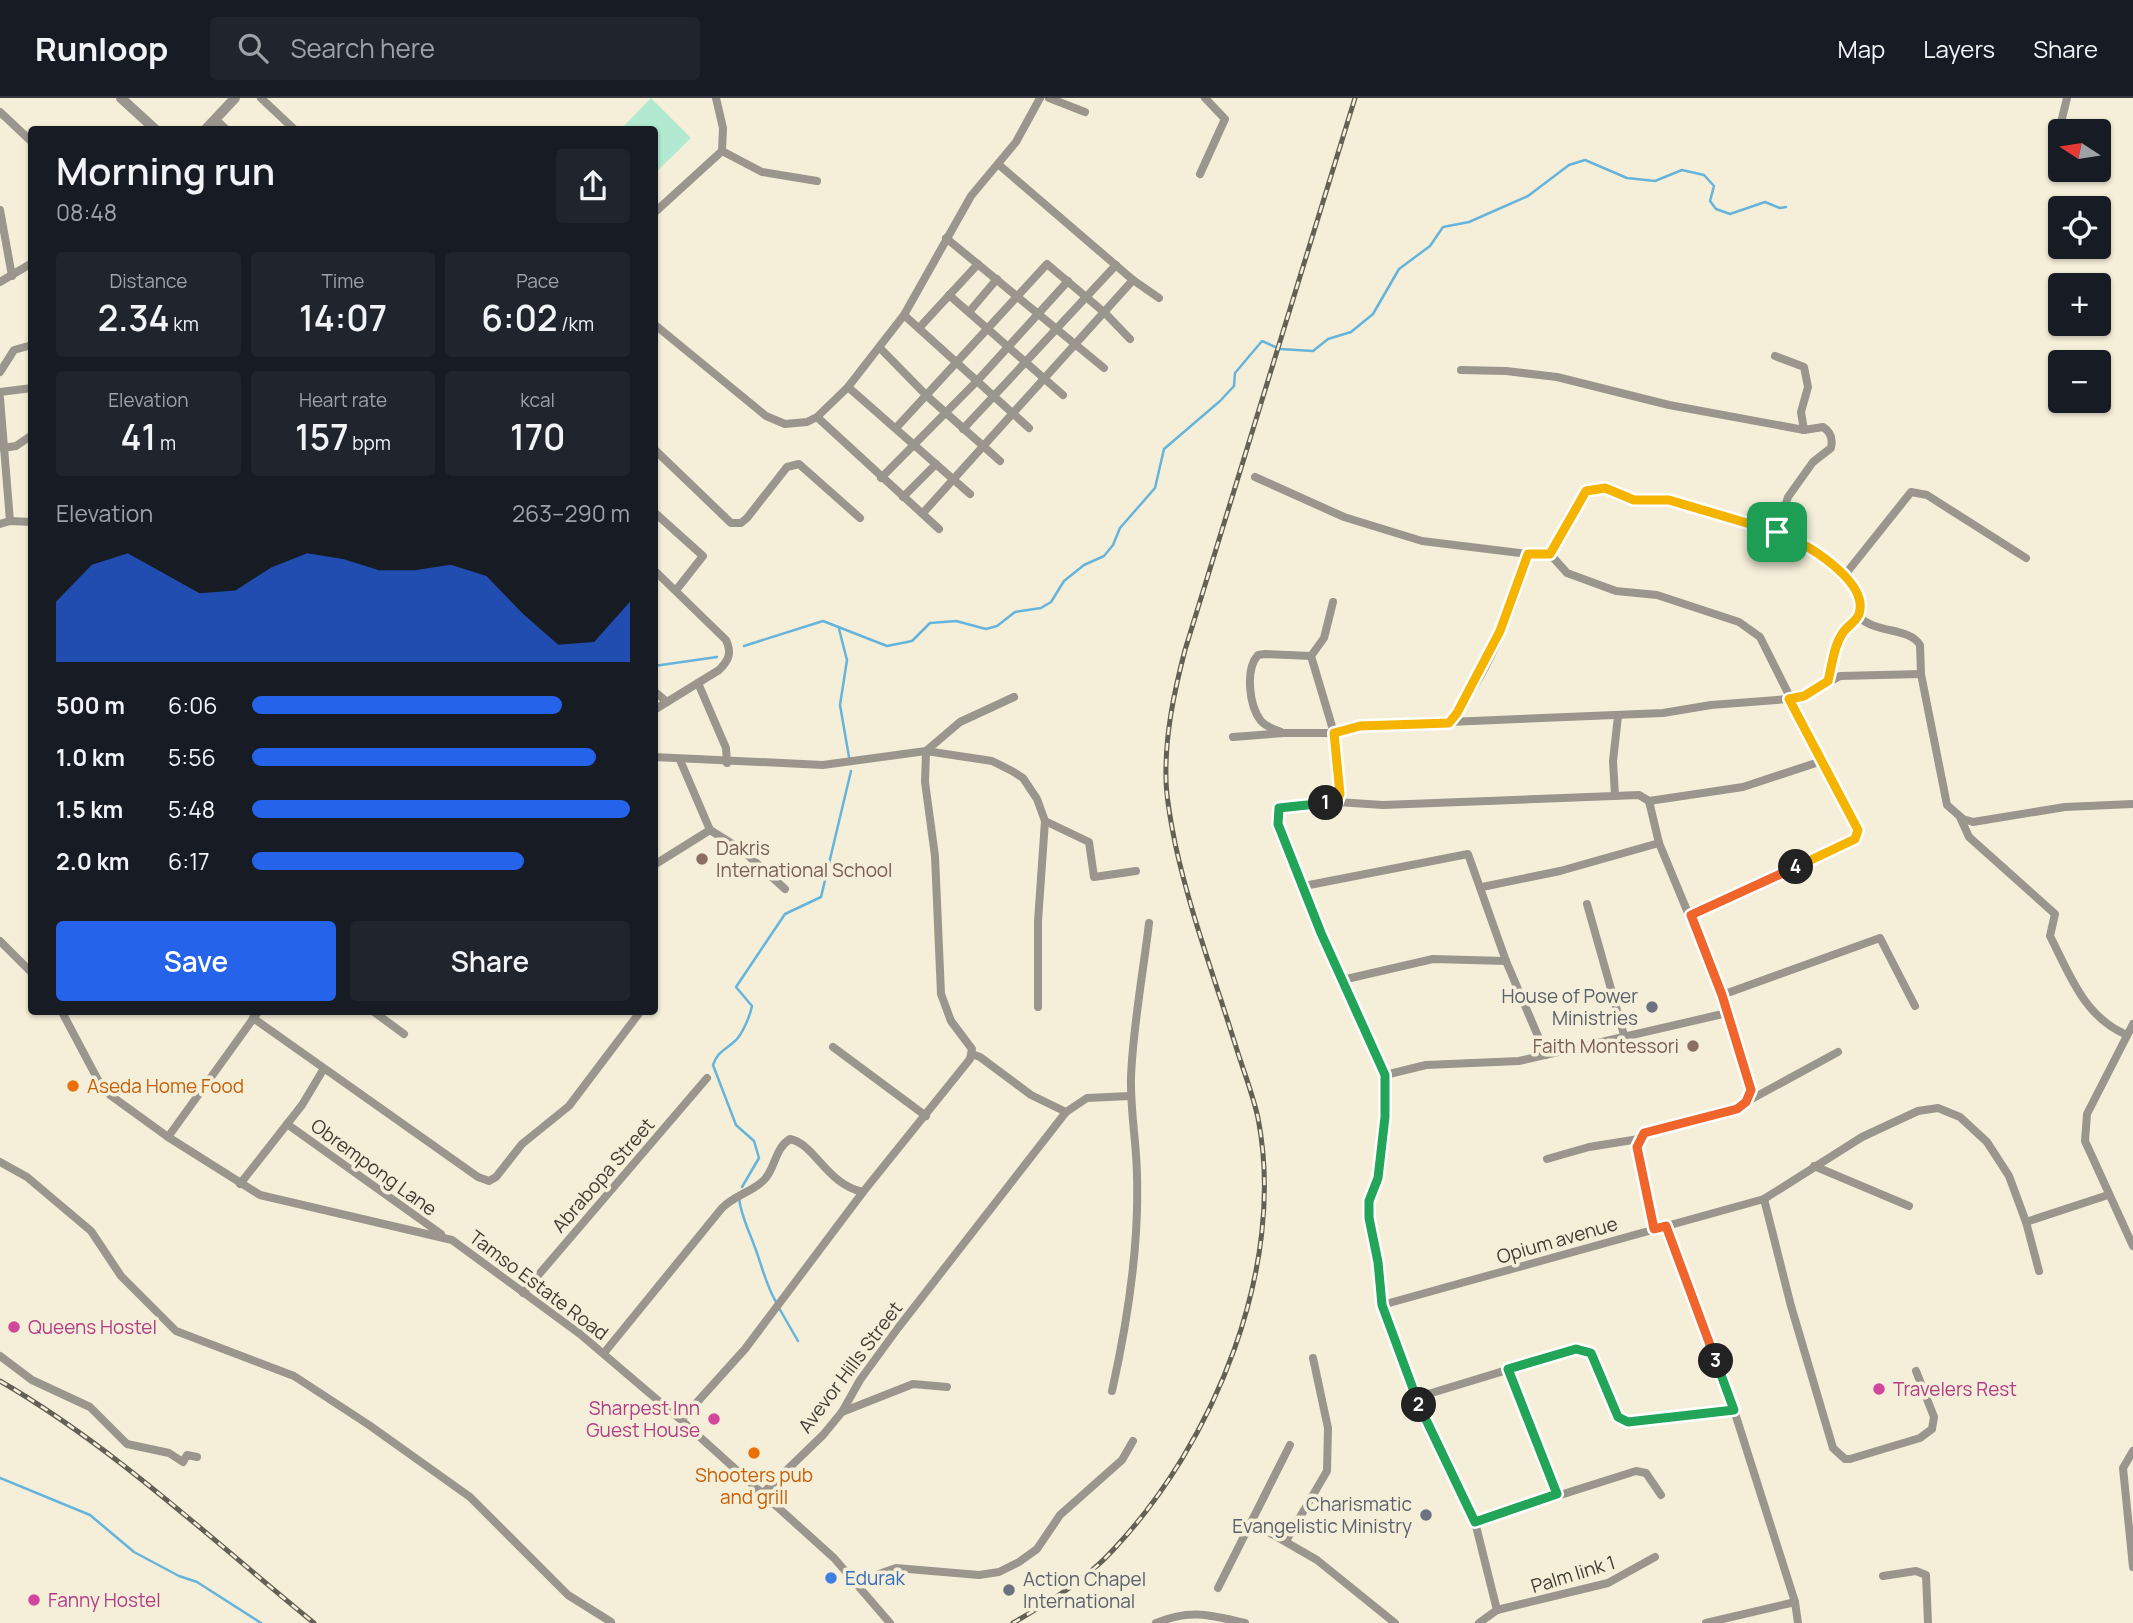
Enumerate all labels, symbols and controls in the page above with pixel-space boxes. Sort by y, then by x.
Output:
search box [210,17,700,80]
text: Runloop [35,26,168,71]
icon: search [234,29,272,67]
text: Search here [290,30,435,66]
text: Map [1838,32,1885,65]
text: Layers [1923,32,1995,65]
text: Share [2033,32,2098,65]
north arrow [2048,119,2110,182]
map controls [2048,119,2111,413]
text: Morning run [56,144,275,196]
button: share [556,149,630,223]
text: 08:48 [56,196,117,228]
button: locate [2048,196,2111,259]
text: Distance [109,268,187,294]
text: Time [322,268,364,294]
text: Pace [516,268,559,294]
button: + [2048,273,2111,336]
text: 2.34 [98,294,170,342]
text: 14:07 [299,294,387,342]
text: 6:02 [481,294,557,342]
text: km [170,311,199,337]
text: /km [557,311,594,337]
button: − [2048,350,2111,413]
text: Elevation [108,387,188,413]
text: Heart rate [299,387,387,413]
text: kcal [520,387,555,413]
text: 41 [120,413,156,461]
text: 157 [295,413,349,461]
text: 170 [510,413,565,461]
text: m [156,430,176,456]
text: bpm [349,430,391,456]
text: Elevation [56,497,153,529]
text: 263–290 m [512,497,630,529]
pin [1747,502,1807,562]
icon: arrive [1758,513,1796,551]
text: 500 m [56,689,125,721]
text: 6:06 [168,689,217,721]
text: 1.0 km [56,741,125,773]
text: 5:56 [168,741,216,773]
pin: 1 [1308,786,1344,820]
text: 1 [1321,789,1330,815]
text: 1.5 km [56,793,123,825]
text: 5:48 [168,793,215,825]
place label: Dakris International School [716,835,893,883]
text: 2.0 km [56,845,129,877]
text: 6:17 [168,845,210,877]
pin: 4 [1778,850,1814,884]
marker: Dakris International School [694,851,710,867]
text: 4 [1790,853,1801,879]
button: Save [56,921,336,1001]
button: Share [350,921,630,1001]
place label: House of Power Ministries [1501,983,1638,1031]
marker: House of Power Ministries [1644,999,1660,1015]
place label: Faith Montessori [1533,1033,1679,1059]
marker: Faith Montessori [1685,1038,1701,1054]
place label: Aseda Home Food [87,1073,244,1099]
marker: Aseda Home Food [65,1078,81,1094]
street label: Obrempong Lane [306,1112,442,1222]
street label: Abrabopa Street [546,1112,660,1238]
street label: Opium avenue [1494,1210,1620,1270]
street label: Tamso Estate Road [464,1224,614,1346]
street label: Avevor Hills Street [792,1296,908,1438]
place label: Queens Hostel [28,1314,157,1340]
marker: Queens Hostel [6,1319,22,1335]
pin: 3 [1698,1344,1734,1378]
text: 3 [1710,1347,1721,1373]
place label: Travelers Rest [1893,1376,2017,1402]
marker: Travelers Rest [1871,1381,1887,1397]
pin: 2 [1402,1388,1436,1422]
text: 2 [1413,1391,1424,1417]
place label: Sharpest Inn Guest House [586,1395,700,1443]
marker: Sharpest Inn Guest House [706,1411,722,1427]
marker: Shooters pub and grill [746,1445,762,1461]
place label: Shooters pub and grill [695,1462,813,1510]
place label: Charismatic Evangelistic Ministry [1232,1491,1412,1539]
marker: Charismatic Evangelistic Ministry [1418,1507,1434,1523]
street label: Palm link 1 [1528,1549,1618,1599]
place label: Edurak [845,1565,905,1591]
place label: Action Chapel International [1023,1566,1146,1614]
marker: Edurak [823,1570,839,1586]
marker: Action Chapel International [1001,1582,1017,1598]
place label: Fanny Hostel [48,1587,161,1613]
marker: Fanny Hostel [26,1592,42,1608]

